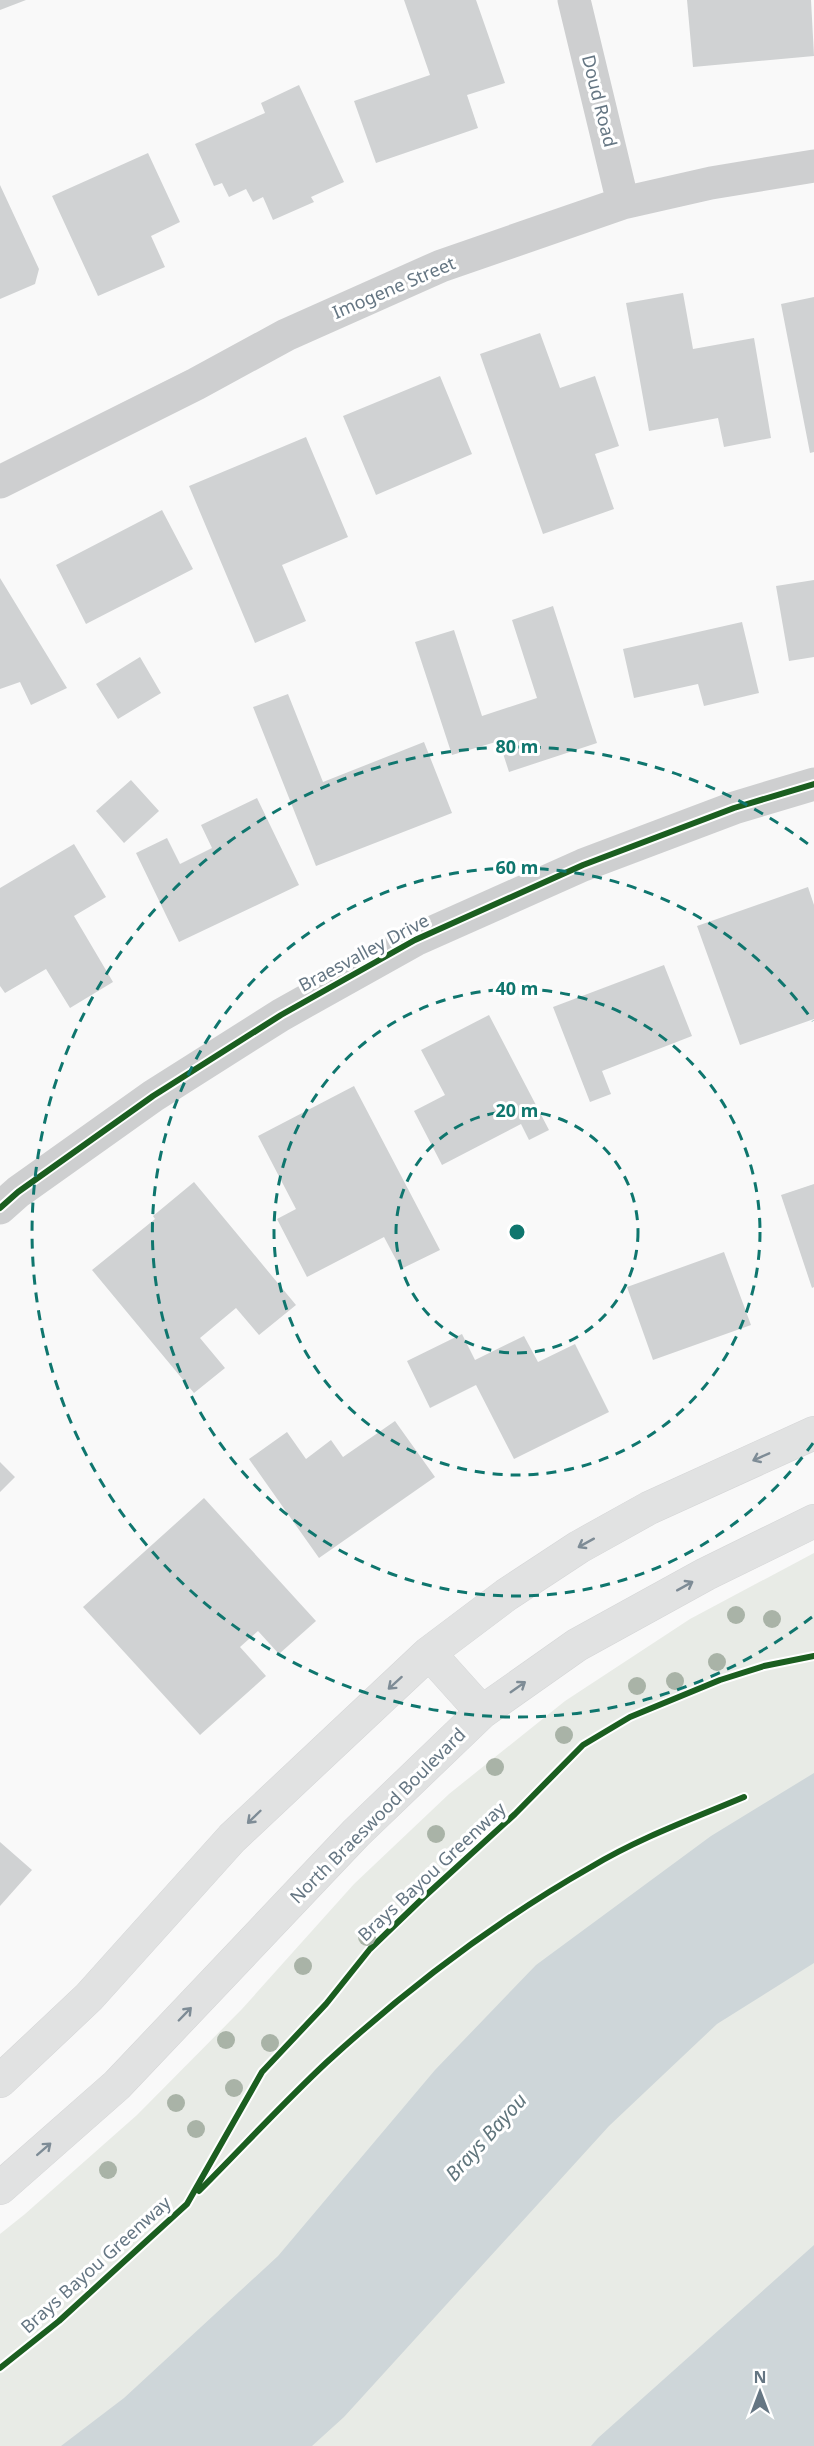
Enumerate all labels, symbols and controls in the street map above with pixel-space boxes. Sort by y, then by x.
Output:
street label: Doud Road [577,52,623,149]
street label: Imogene Street [329,250,459,324]
text: 80 m [496,734,538,758]
text: 60 m [496,855,538,879]
street label: Braesvalley Drive [294,908,433,997]
text: 40 m [496,976,538,1000]
text: 20 m [496,1098,538,1122]
centre of rings [507,1222,527,1242]
one-way arrow [752,1451,770,1463]
one-way arrow [578,1537,595,1549]
one-way arrow [675,1580,693,1591]
one-way arrow [388,1676,403,1690]
one-way arrow [509,1681,525,1693]
street label: North Braeswood Boulevard [284,1722,470,1908]
street label: Brays Bayou Greenway [352,1796,511,1946]
one-way arrow [246,1810,261,1825]
one-way arrow [178,2007,192,2022]
water label: Brays Bayou [439,2087,532,2186]
one-way arrow [36,2142,51,2156]
street label: Brays Bayou Greenway [15,2190,176,2338]
north arrow [730,2362,790,2422]
text: N [753,2366,767,2388]

